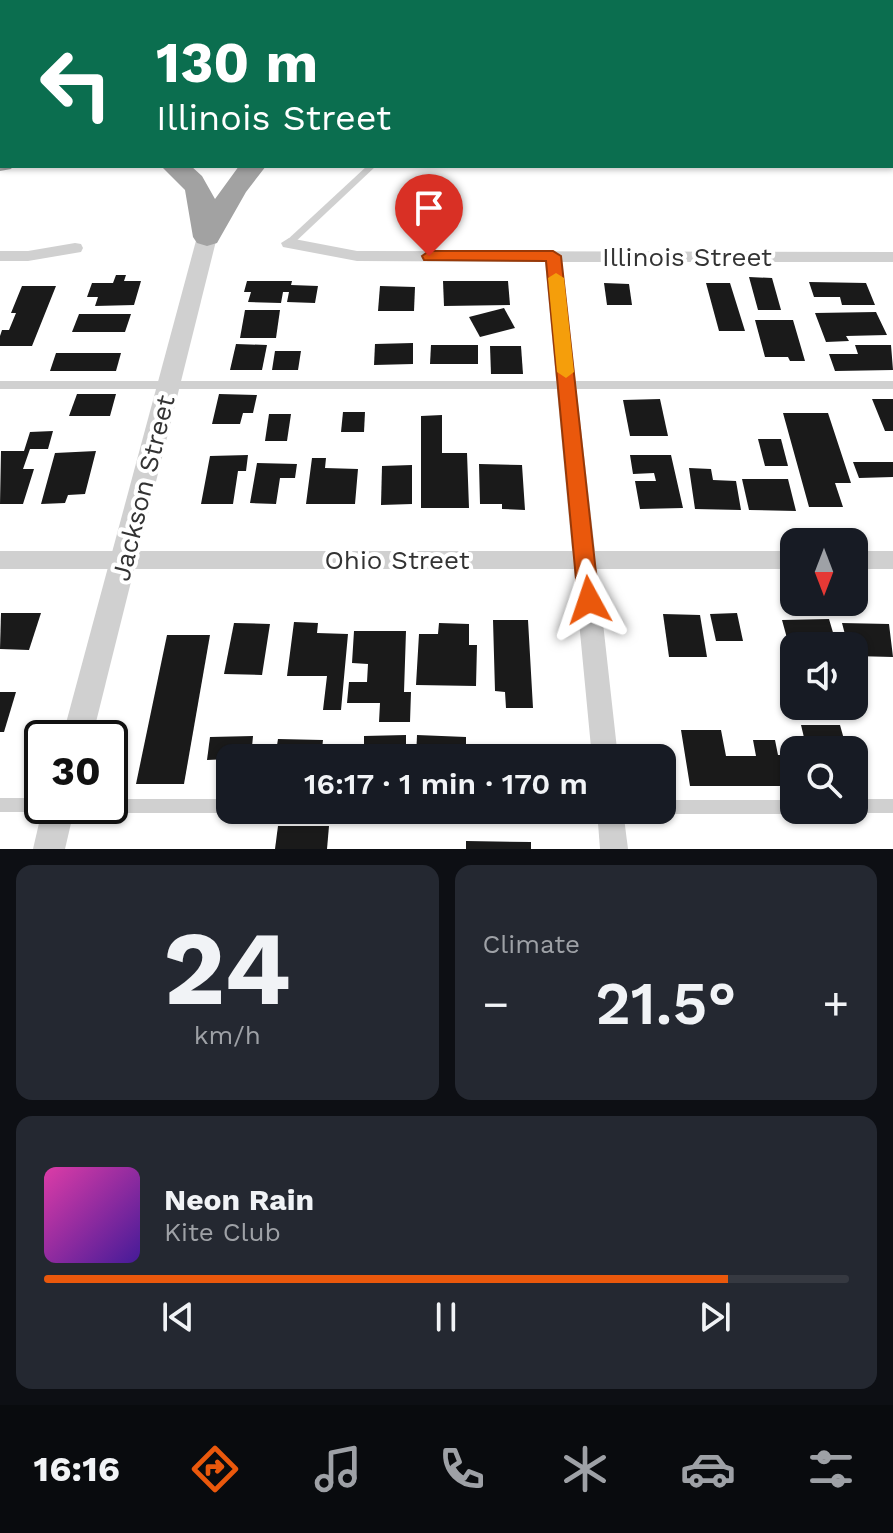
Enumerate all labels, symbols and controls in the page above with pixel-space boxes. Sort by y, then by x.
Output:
text: 130 m [156,30,318,96]
icon: left [24,32,128,136]
text: Illinois Street [156,97,391,139]
pin [395,174,463,256]
icon: arrive [407,186,451,230]
street label: Illinois Street [602,242,772,272]
street label: Jackson Street [105,392,181,584]
north arrow [780,528,868,616]
map controls [780,528,868,824]
street label: Ohio Street [324,545,470,575]
position arrow [547,558,631,642]
button: sound [780,632,868,720]
speed limit sign: 30 [24,720,128,824]
button: search [780,736,868,824]
text: 16:17 · 1 min · 170 m [304,766,588,801]
text: 24 [163,907,291,1029]
text: Climate [483,929,580,959]
text: 21.5° [595,968,736,1039]
text: − [483,978,509,1030]
text: + [822,978,849,1030]
text: km/h [194,1020,261,1050]
text: Neon Rain [164,1182,314,1217]
text: Kite Club [164,1217,281,1247]
icon: previous [156,1295,200,1339]
icon: pause [424,1295,468,1339]
icon: next [693,1295,737,1339]
icon: directions [187,1441,243,1497]
icon: music [310,1441,366,1497]
icon: phone [434,1441,490,1497]
icon: climate [557,1441,613,1497]
icon: car [680,1441,736,1497]
icon: filters [803,1441,859,1497]
text: 16:16 [34,1448,120,1490]

